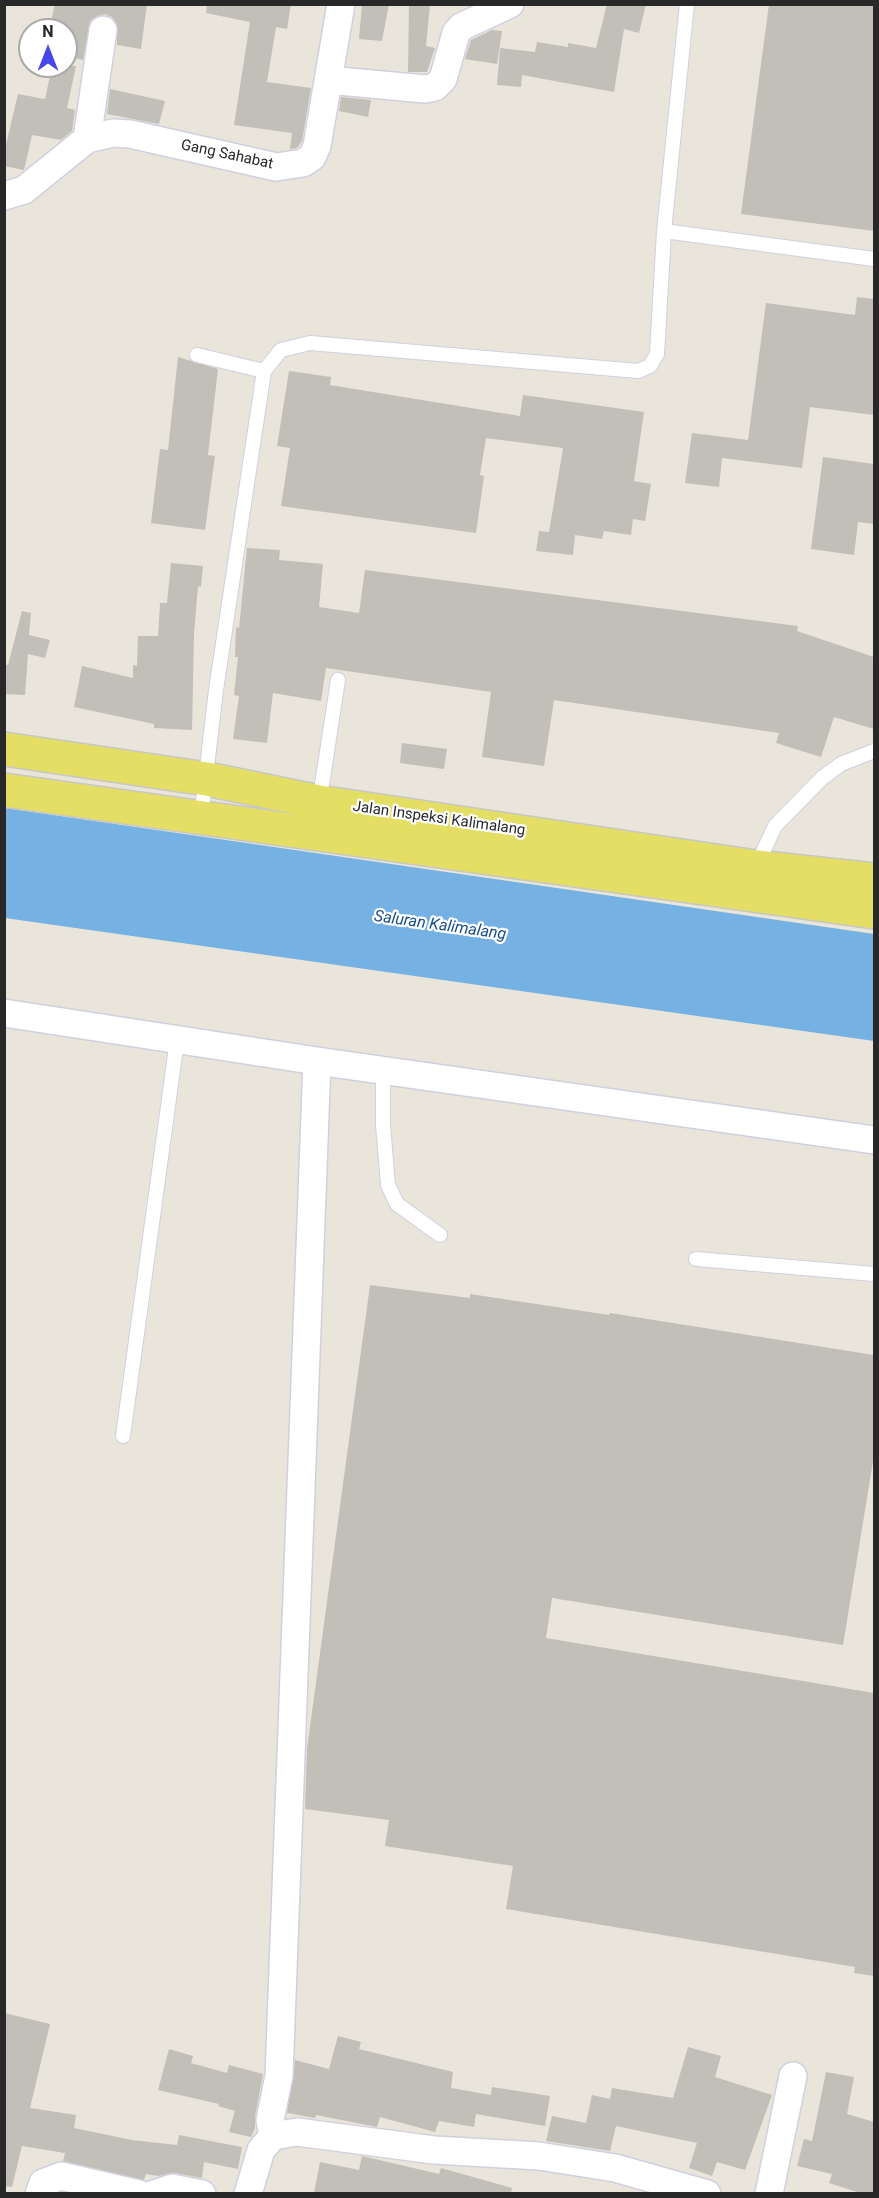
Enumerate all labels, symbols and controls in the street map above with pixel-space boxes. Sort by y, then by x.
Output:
north arrow [18,18,78,78]
text: N [42,22,54,41]
street label: Gang Sahabat [179,136,275,174]
street label: Jalan Inspeksi Kalimalang [352,798,526,840]
water label: Saluran Kalimalang [373,907,507,945]

